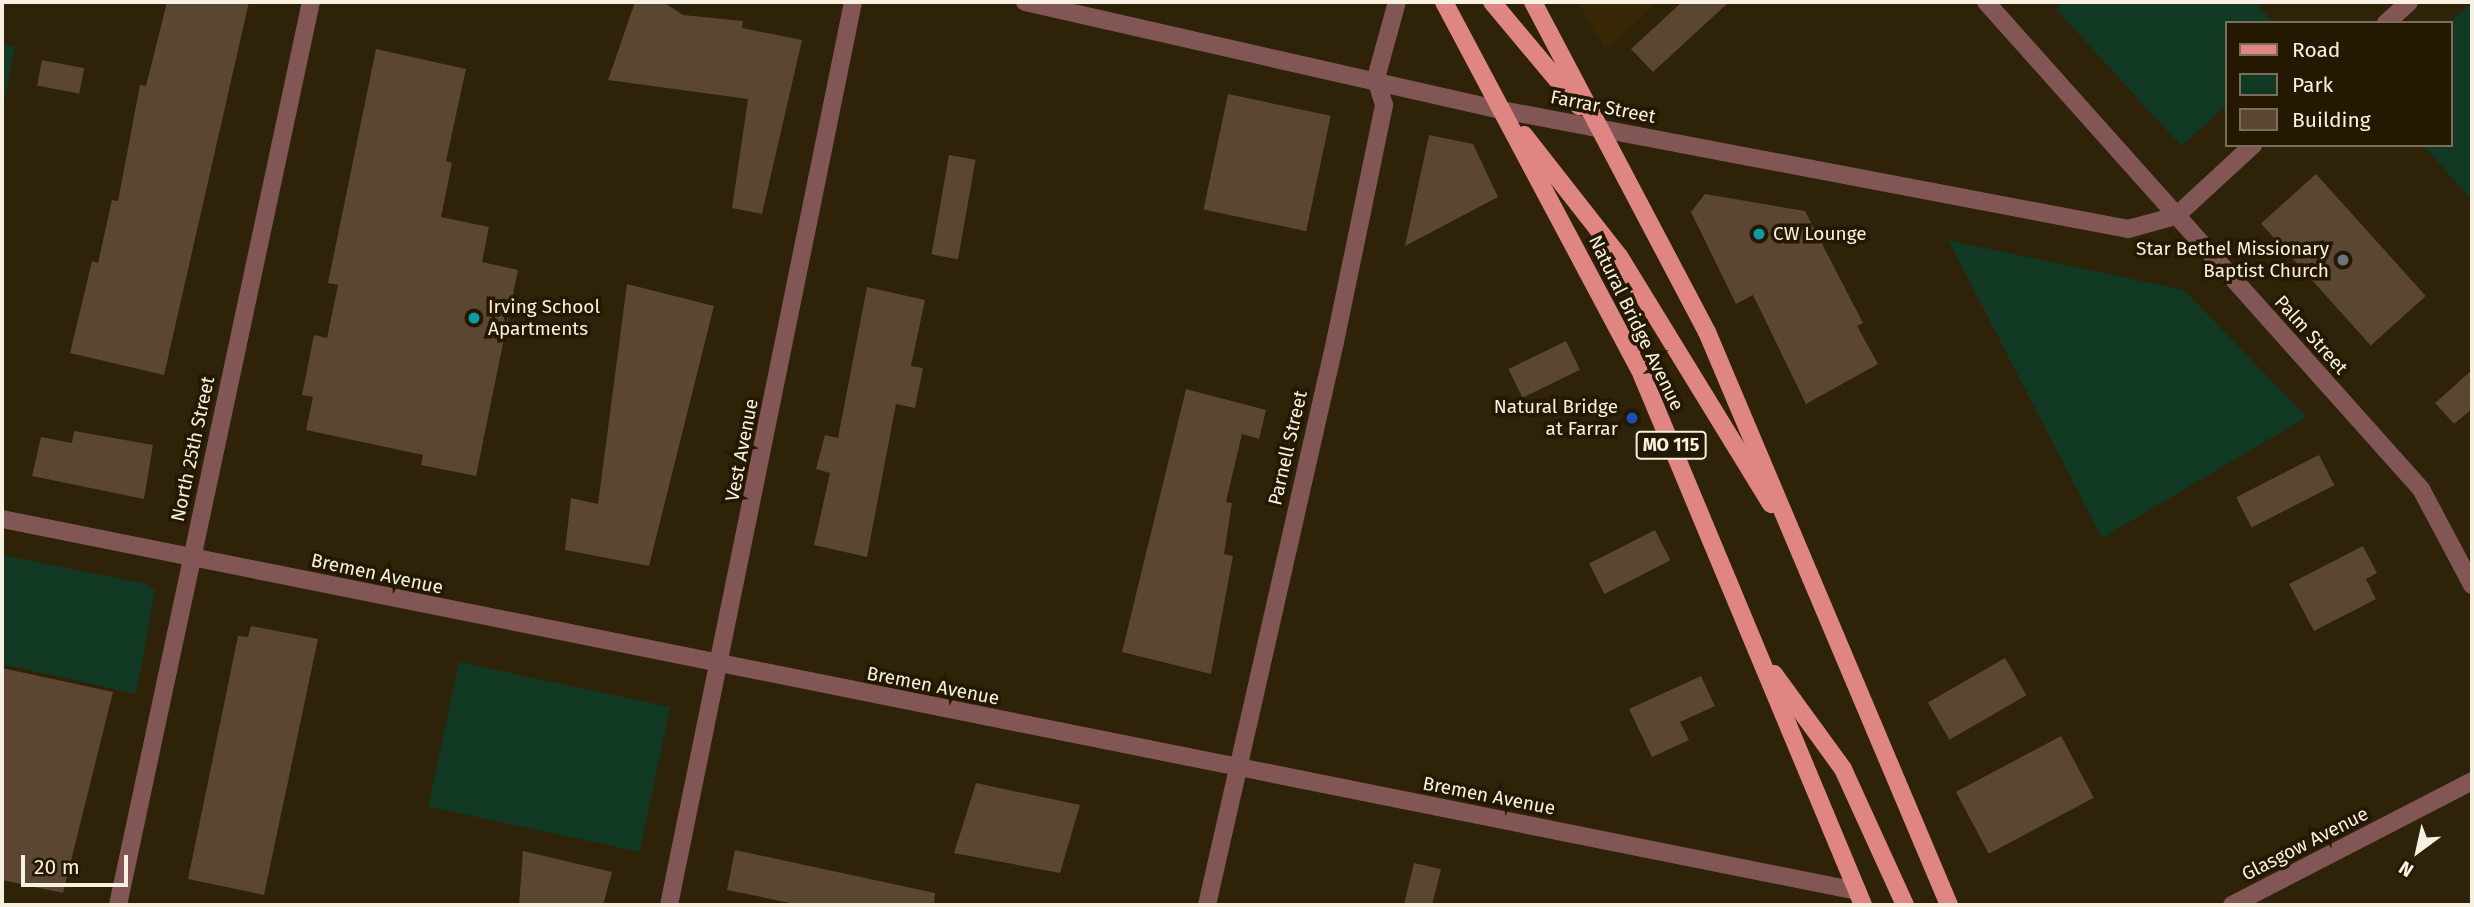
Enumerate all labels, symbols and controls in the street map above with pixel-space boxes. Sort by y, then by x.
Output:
legend [2226,21,2453,147]
text: Road [2292,37,2340,63]
text: Park [2292,72,2333,98]
street label: Farrar Street [1548,86,1658,128]
text: Building [2292,107,2371,133]
place label: CW Lounge [1773,223,1867,245]
marker: CW Lounge [1751,226,1767,242]
street label: Natural Bridge Avenue [1584,232,1688,414]
place label: Star Bethel Missionary Baptist Church [2136,238,2329,282]
marker: Star Bethel Missionary Baptist Church [2335,252,2351,268]
street label: Palm Street [2270,291,2352,379]
place label: Irving School Apartments [488,296,600,340]
marker: Irving School Apartments [466,310,482,326]
street label: North 25th Street [166,374,220,524]
street label: Parnell Street [1264,388,1312,508]
place label: Natural Bridge at Farrar [1494,396,1618,440]
street label: Vest Avenue [721,397,763,503]
marker: Natural Bridge at Farrar [1624,410,1640,426]
road number: MO 115 [1634,430,1708,460]
street label: Bremen Avenue [309,549,445,599]
street label: Bremen Avenue [865,662,1001,710]
street label: Bremen Avenue [1421,772,1557,820]
street label: Glasgow Avenue [2238,802,2372,886]
north arrow [2383,816,2453,886]
scale bar [24,841,131,885]
text: 20 m [34,854,80,880]
text: N [2395,856,2418,882]

